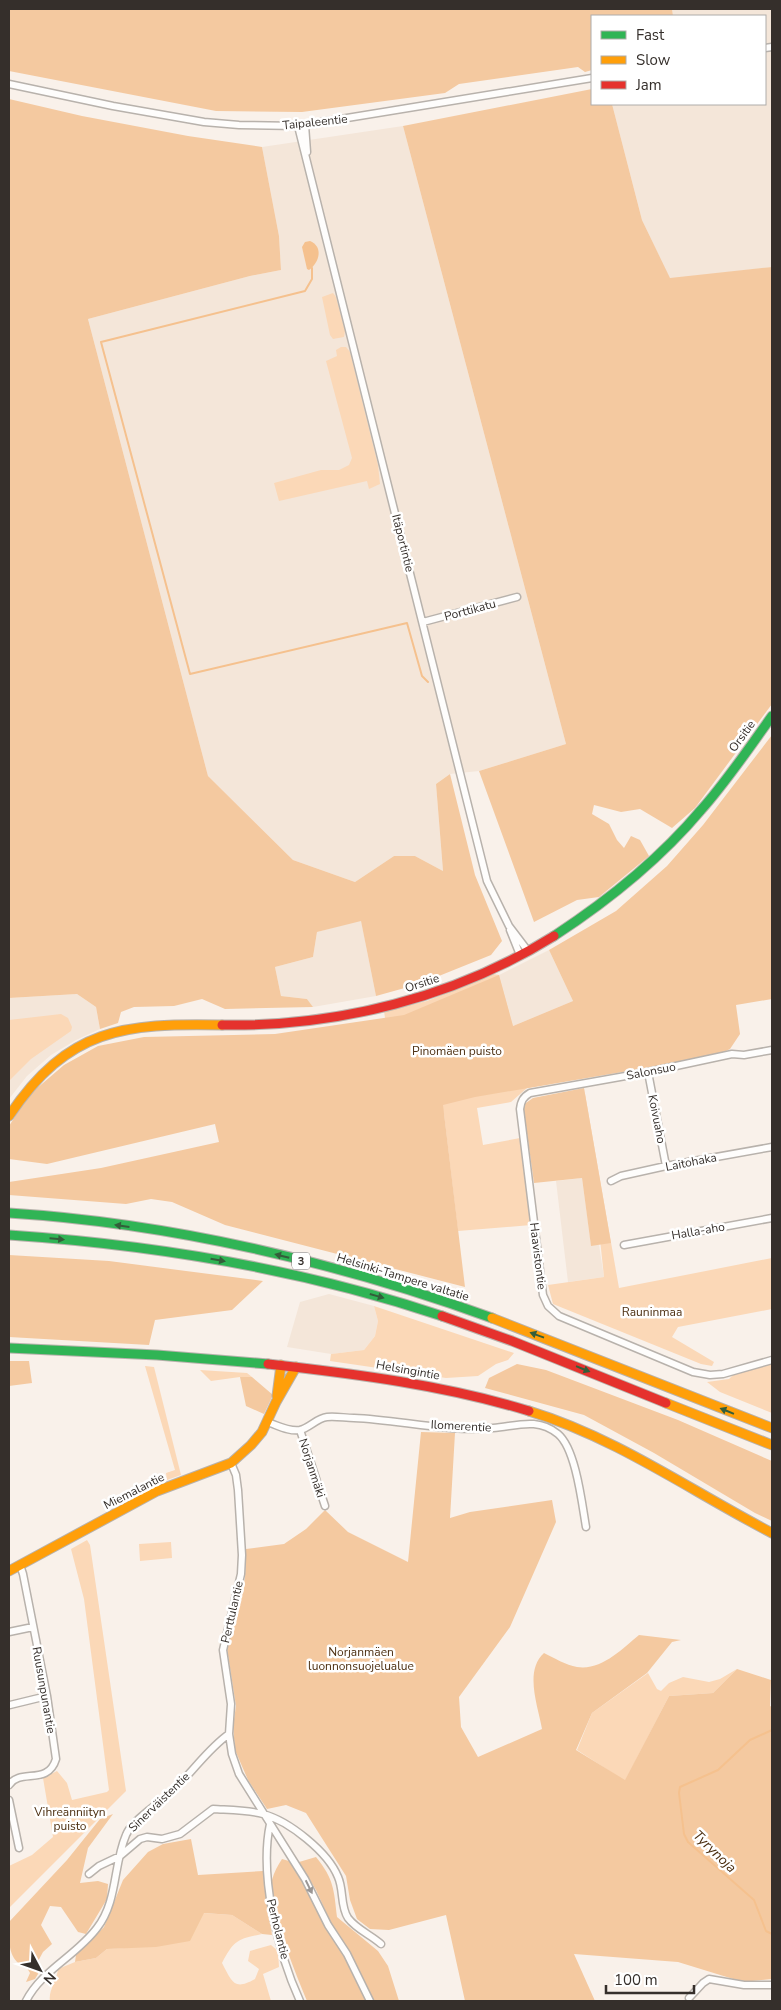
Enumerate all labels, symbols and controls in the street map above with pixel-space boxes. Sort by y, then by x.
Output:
legend [591,15,766,105]
text: Fast [636,25,665,45]
text: Slow [636,50,671,70]
text: Jam [635,75,662,95]
street label: Taipaleentie [282,111,348,133]
street label: Itäportintie [388,512,418,574]
street label: Porttikatu [442,595,498,625]
street label: Orsitie [725,717,759,755]
street label: Orsitie [403,970,441,996]
park label: Pinomäen puisto [412,1043,502,1059]
street label: Salonsuo [625,1058,677,1084]
street label: Koivuaho [644,1093,670,1145]
street label: Laitohaka [664,1149,718,1175]
street label: Halla-aho [670,1218,726,1244]
one-way arrow [114,1221,130,1229]
street label: Haavistontie [526,1222,550,1290]
one-way arrow [50,1235,66,1243]
street label: Helsinki-Tampere valtatie [335,1249,471,1305]
one-way arrow [274,1252,289,1260]
road number: 3 [292,1252,310,1270]
one-way arrow [211,1256,227,1264]
one-way arrow [369,1293,384,1301]
park label: Rauninmaa [622,1304,682,1320]
one-way arrow [529,1331,544,1339]
street label: Helsingintie [375,1357,441,1383]
one-way arrow [576,1366,591,1374]
one-way arrow [719,1407,734,1414]
street label: Ilomerentie [430,1416,492,1436]
street label: Norjanmäki [295,1436,329,1500]
street label: Miemalantie [101,1469,167,1513]
street label: Perttulantie [217,1579,247,1645]
park label: Norjanmäen luonnonsuojelualue [308,1644,414,1674]
street label: Ruusunpunantie [28,1645,60,1735]
street label: Sinerväistentie [125,1769,193,1835]
park label: Vihreänniityn puisto [33,1804,106,1834]
water label: Tyrynoja [689,1826,741,1877]
one-way arrow [305,1880,313,1894]
street label: Perholantie [263,1897,293,1961]
north arrow [15,1945,65,1995]
scale bar [606,1962,694,1994]
text: N [39,1968,60,1988]
text: 100 m [614,1970,658,1990]

